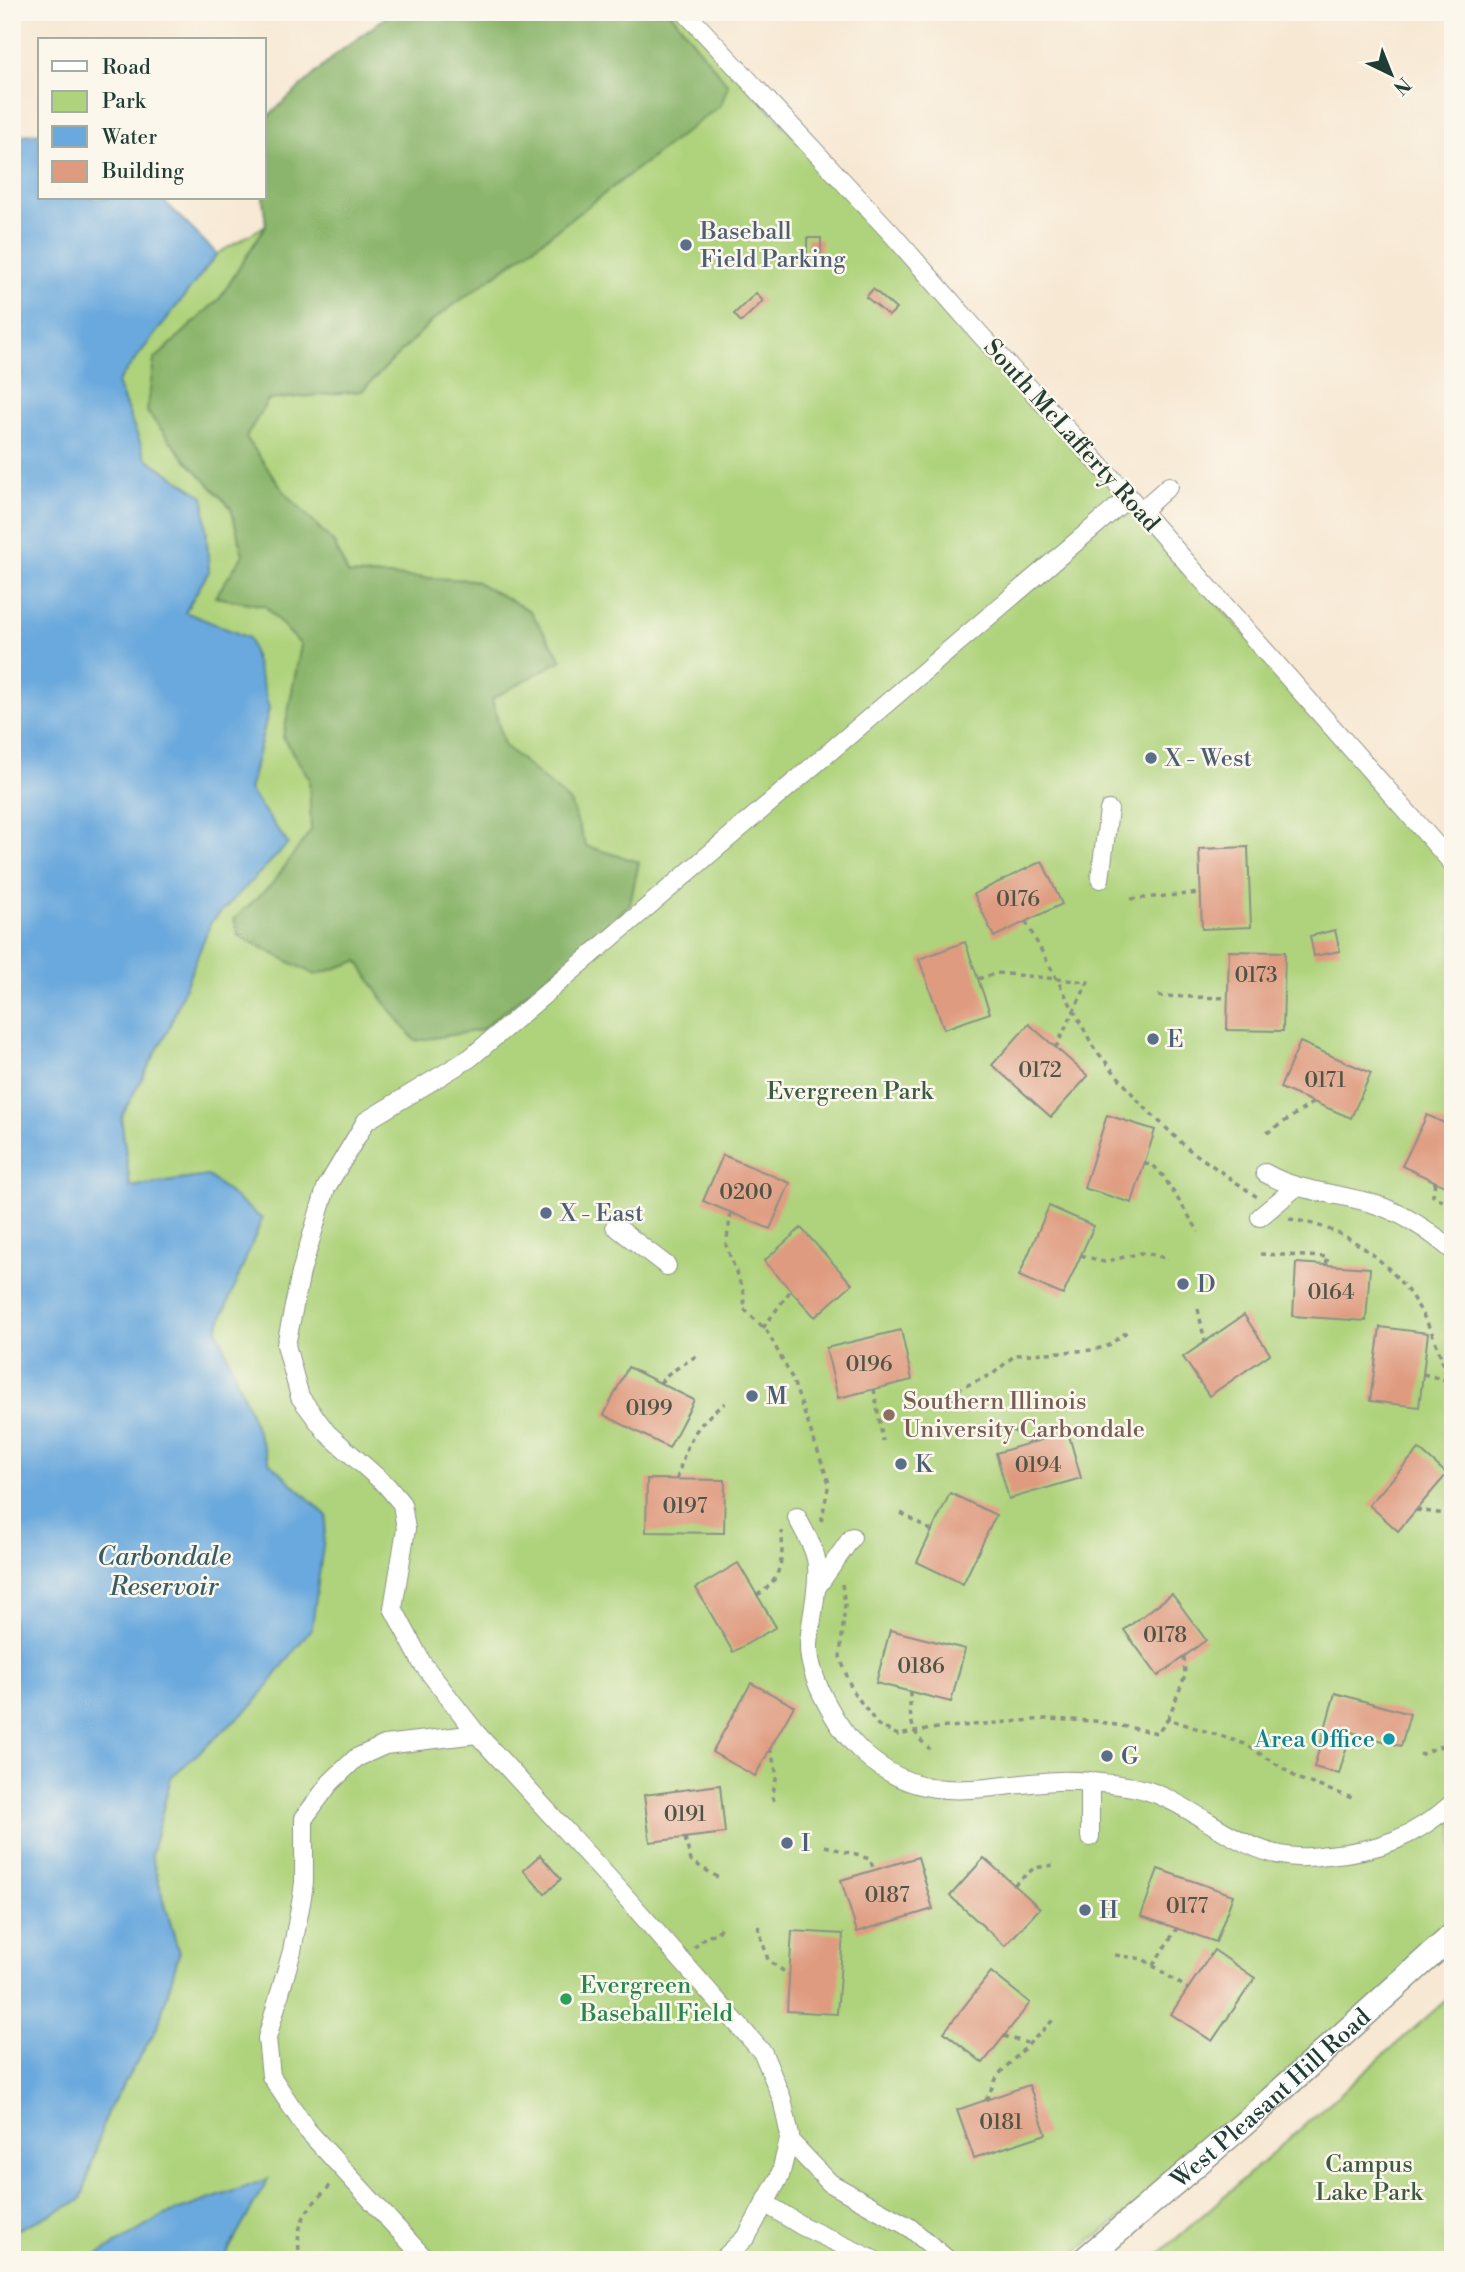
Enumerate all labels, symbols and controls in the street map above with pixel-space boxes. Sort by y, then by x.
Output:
legend [38,38,266,200]
north arrow [1356,38,1426,108]
text: Road [102,55,151,81]
text: N [1388,72,1416,100]
text: Park [102,89,147,115]
text: Water [101,125,157,151]
text: Building [101,159,184,185]
place label: Baseball Field Parking [699,217,846,275]
marker: Baseball Field Parking [678,237,694,253]
street label: South McLafferty Road [977,333,1166,539]
place label: X - West [1164,744,1253,774]
marker: X - West [1143,750,1159,766]
house number: 0176 [996,887,1040,913]
house number: 0173 [1234,963,1278,989]
place label: E [1167,1025,1184,1055]
marker: E [1145,1031,1161,1047]
house number: 0172 [1018,1058,1062,1084]
house number: 0171 [1304,1068,1346,1094]
park label: Evergreen Park [767,1077,935,1107]
house number: 0200 [719,1180,773,1206]
place label: X - East [559,1199,644,1229]
marker: X - East [538,1205,554,1221]
place label: D [1197,1270,1216,1300]
marker: D [1175,1276,1191,1292]
house number: 0164 [1307,1280,1355,1306]
house number: 0196 [846,1352,893,1378]
place label: M [766,1382,787,1412]
place label: Southern Illinois University Carbondale [903,1387,1145,1445]
marker: M [744,1388,760,1404]
house number: 0199 [626,1396,673,1422]
marker: Southern Illinois University Carbondale [881,1407,897,1423]
place label: K [915,1450,934,1480]
house number: 0194 [1015,1453,1061,1479]
marker: K [893,1456,909,1472]
house number: 0197 [663,1494,708,1520]
water label: Carbondale Reservoir [97,1541,231,1603]
house number: 0178 [1143,1623,1187,1649]
house number: 0186 [897,1654,945,1680]
place label: Area Office [1254,1725,1375,1755]
marker: Area Office [1381,1731,1397,1747]
place label: G [1121,1742,1139,1772]
marker: G [1099,1748,1115,1764]
house number: 0191 [664,1802,706,1828]
place label: I [801,1829,810,1859]
marker: I [779,1835,795,1851]
house number: 0187 [864,1883,910,1909]
house number: 0177 [1166,1894,1209,1920]
place label: H [1099,1896,1118,1926]
marker: H [1077,1902,1093,1918]
place label: Evergreen Baseball Field [579,1971,733,2029]
marker: Evergreen Baseball Field [558,1991,574,2007]
street label: West Pleasant Hill Road [1164,2002,1378,2196]
house number: 0181 [979,2110,1023,2136]
park label: Campus Lake Park [1315,2150,1424,2208]

